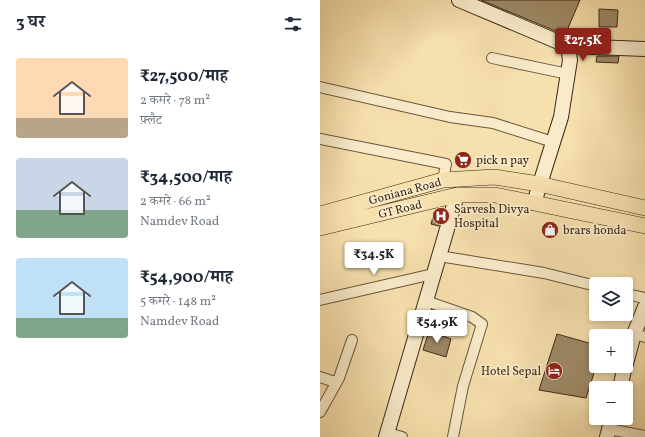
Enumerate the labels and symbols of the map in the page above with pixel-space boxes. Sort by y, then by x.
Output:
pin: ₹27.5K [550,28,616,62]
supermarket icon: pick n pay [453,150,473,170]
place label: pick n pay [476,153,530,169]
street label: Goniana Road [367,175,444,209]
street label: GT Road [377,197,424,223]
place label: Sarvesh Divya Hospital [454,202,529,232]
hospital icon: Sarvesh Divya Hospital [431,206,451,226]
shop icon: brars honda [540,220,560,240]
place label: brars honda [563,223,627,239]
pin: ₹34.5K [341,242,407,276]
pin: ₹54.9K [404,310,470,344]
hotel icon: Hotel Sepal [544,361,564,381]
place label: Hotel Sepal [481,364,541,380]

